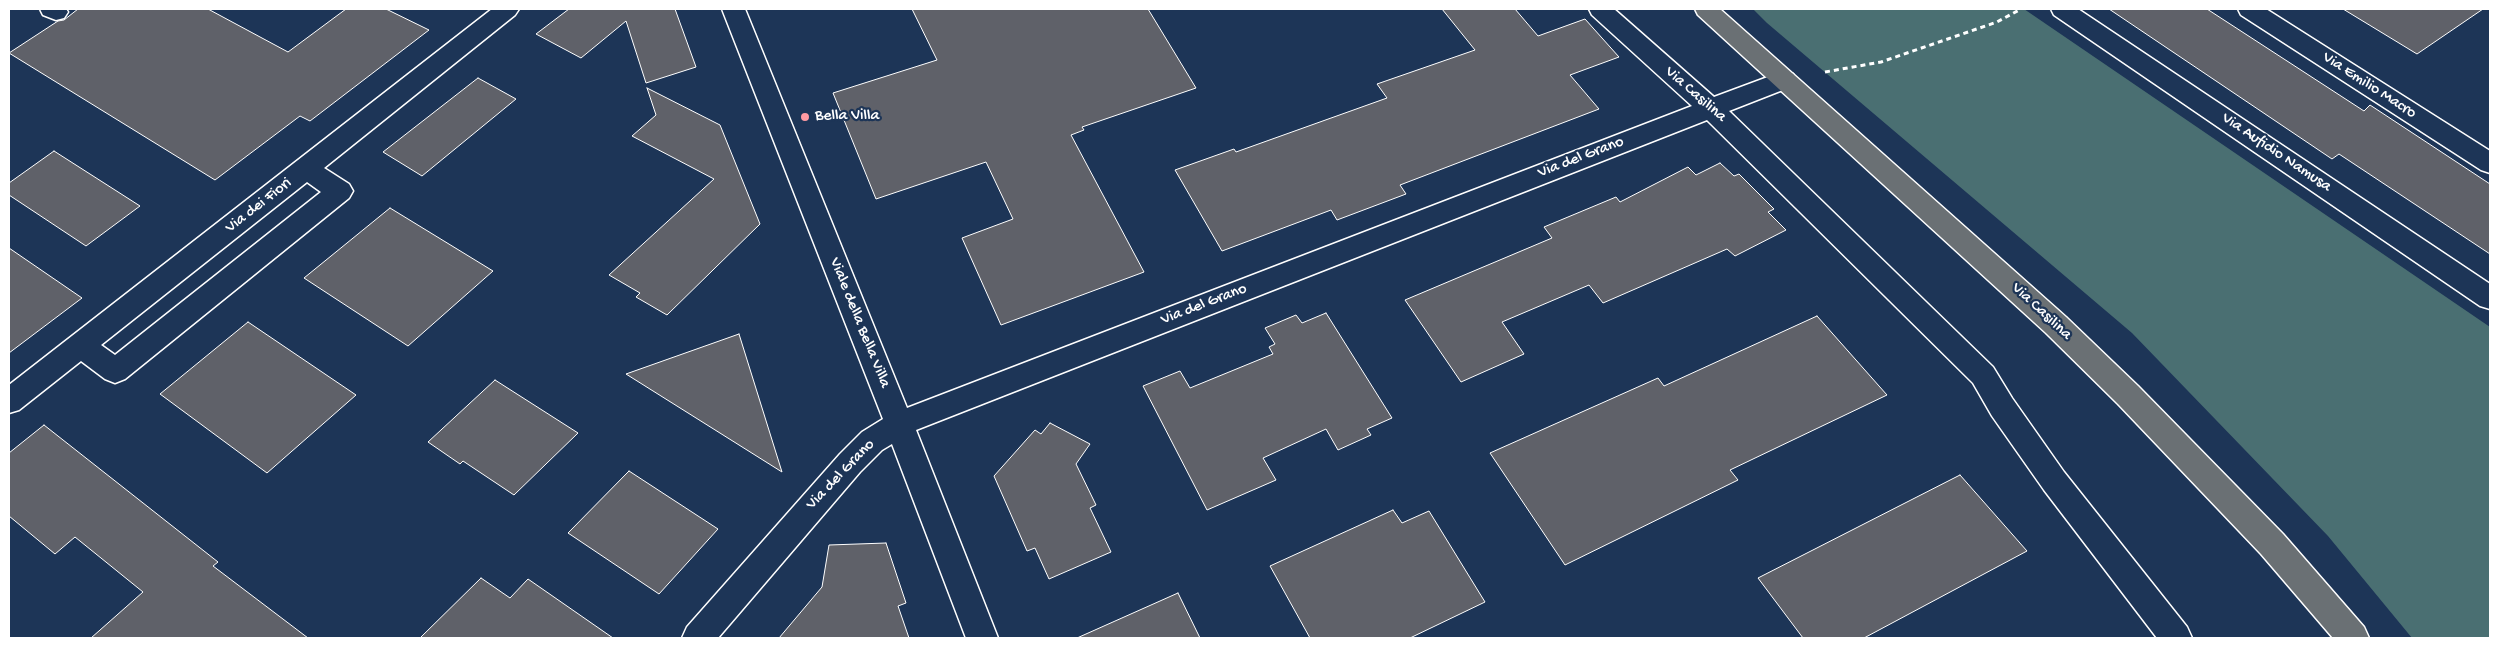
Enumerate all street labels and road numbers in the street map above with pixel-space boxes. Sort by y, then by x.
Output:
street label: Via Emilio Macro [2318,48,2420,124]
street label: Via Casilina [1660,63,1730,127]
street label: Via Aufidio Namusa [2217,109,2335,197]
street label: Via del Grano [1535,133,1627,183]
street label: Via dei Fiori [222,174,296,238]
street label: Viale della Bella Villa [824,255,894,391]
street label: Via Casilina [2007,279,2075,345]
street label: Via del Grano [1158,280,1250,330]
street label: Via del Grano [803,436,879,514]

